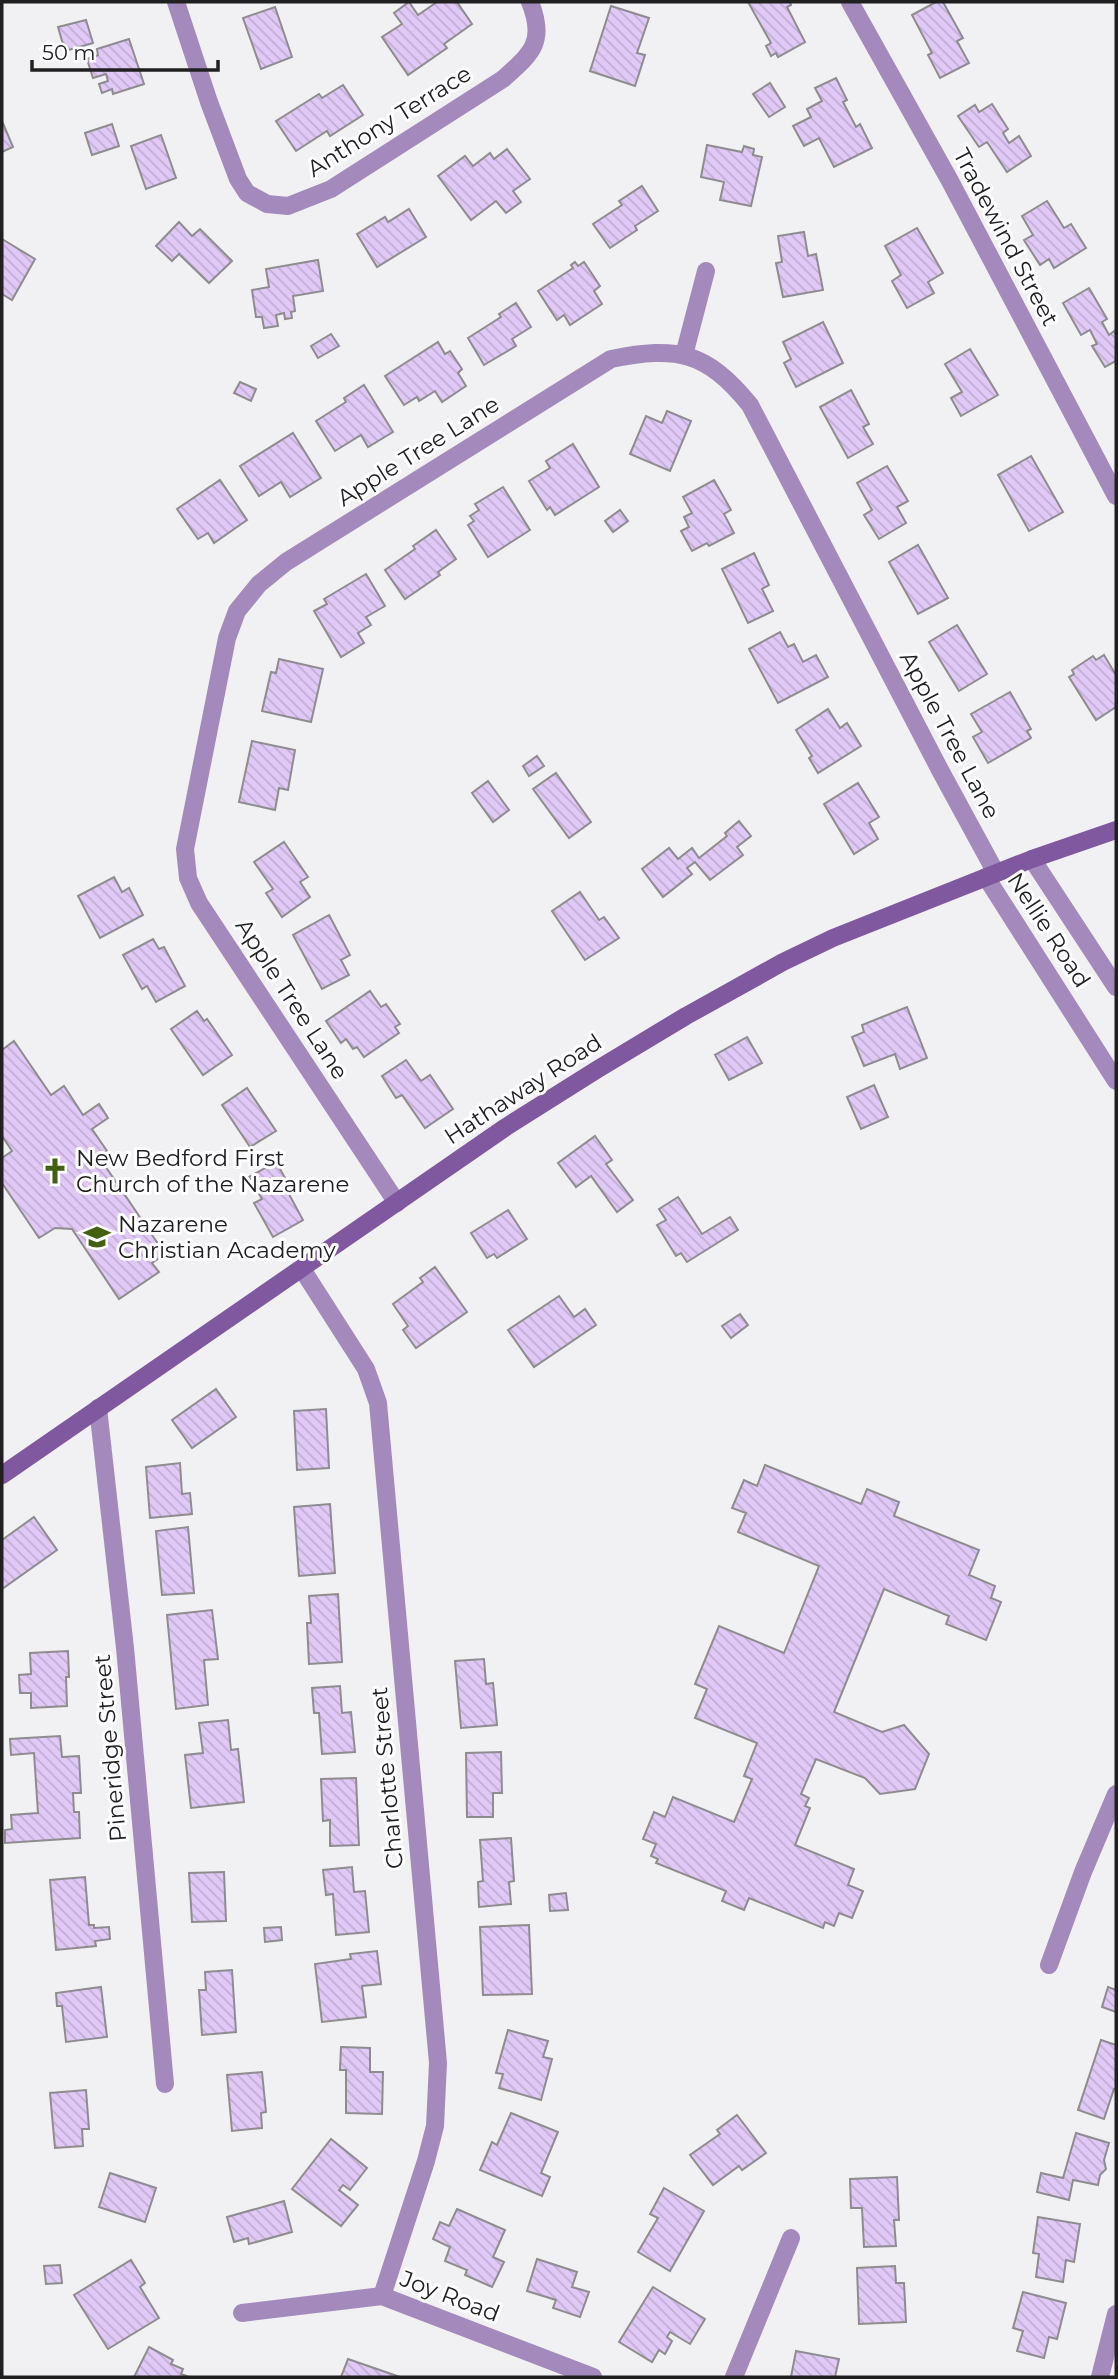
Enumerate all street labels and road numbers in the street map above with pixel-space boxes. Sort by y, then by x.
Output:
street label: Anthony Terrace [302,59,476,183]
street label: Tradewind Street [947,143,1065,331]
street label: Apple Tree Lane [332,390,504,512]
street label: Apple Tree Lane [894,646,1006,824]
street label: Nellie Road [1002,867,1096,993]
street label: Apple Tree Lane [230,913,354,1085]
street label: Hathaway Road [439,1028,607,1150]
street label: Pineridge Street [88,1653,132,1843]
street label: Charlotte Street [365,1686,409,1870]
street label: Joy Road [395,2264,504,2328]

